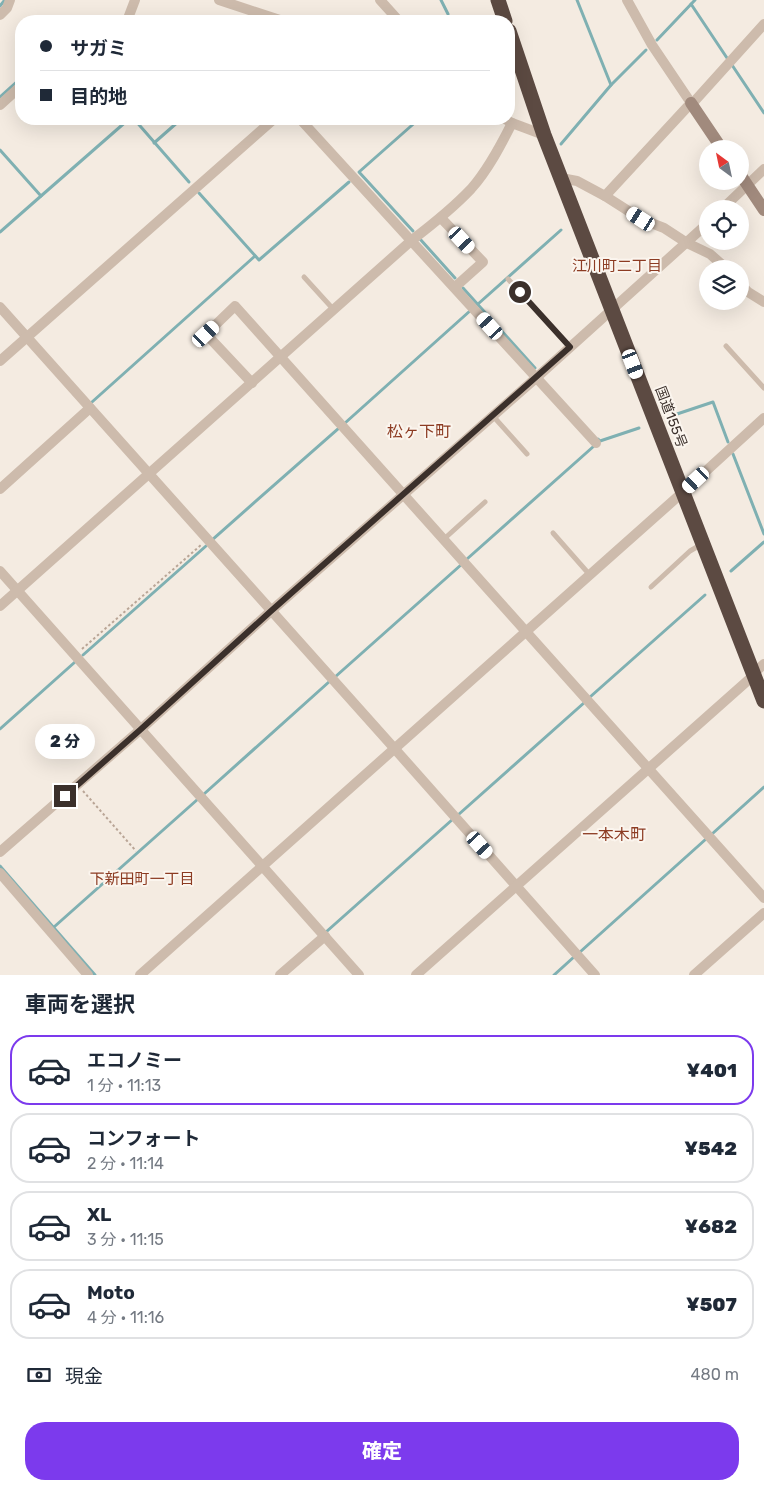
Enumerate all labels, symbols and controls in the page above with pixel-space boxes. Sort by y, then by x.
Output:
text: サガミ [70,37,127,60]
text: 目的地 [70,85,127,108]
north arrow [699,140,749,190]
map controls [699,140,749,310]
button: locate [699,200,749,250]
car [624,205,657,233]
car [446,224,477,256]
district label: 江川町二丁目 [572,257,662,275]
button: layers [699,260,749,310]
route start [509,281,531,303]
car [474,310,505,342]
car [189,318,222,350]
car [620,347,645,381]
street label: 国道155号 [651,384,691,450]
district label: 松ヶ下町 [387,422,451,441]
car [679,464,712,496]
callout: 2 分 [35,724,95,758]
text: 2 分 [50,732,80,751]
route end [54,785,76,807]
district label: 一本木町 [582,825,646,844]
car [464,829,495,861]
district label: 下新田町一丁目 [89,870,195,888]
text: 車両を選択 [25,991,135,1018]
icon: car [27,1048,72,1093]
text: エコノミー [87,1049,182,1072]
text: ¥401 [687,1059,737,1082]
text: 1 分 · 11:13 [87,1076,161,1095]
icon: car [27,1126,72,1171]
text: コンフォート [87,1127,200,1150]
text: ¥542 [684,1137,737,1160]
text: 2 分 · 11:14 [87,1154,164,1173]
text: XL [87,1203,111,1226]
icon: car [27,1204,72,1249]
text: ¥682 [685,1215,737,1238]
text: 3 分 · 11:15 [87,1230,164,1249]
text: Moto [87,1281,135,1304]
icon: car [27,1282,72,1327]
text: ¥507 [686,1293,737,1316]
text: 4 分 · 11:16 [87,1308,164,1327]
icon: cash [25,1361,53,1389]
text: 現金 [65,1365,103,1388]
text: 480 m [691,1365,739,1384]
button: 確定 [25,1422,739,1480]

